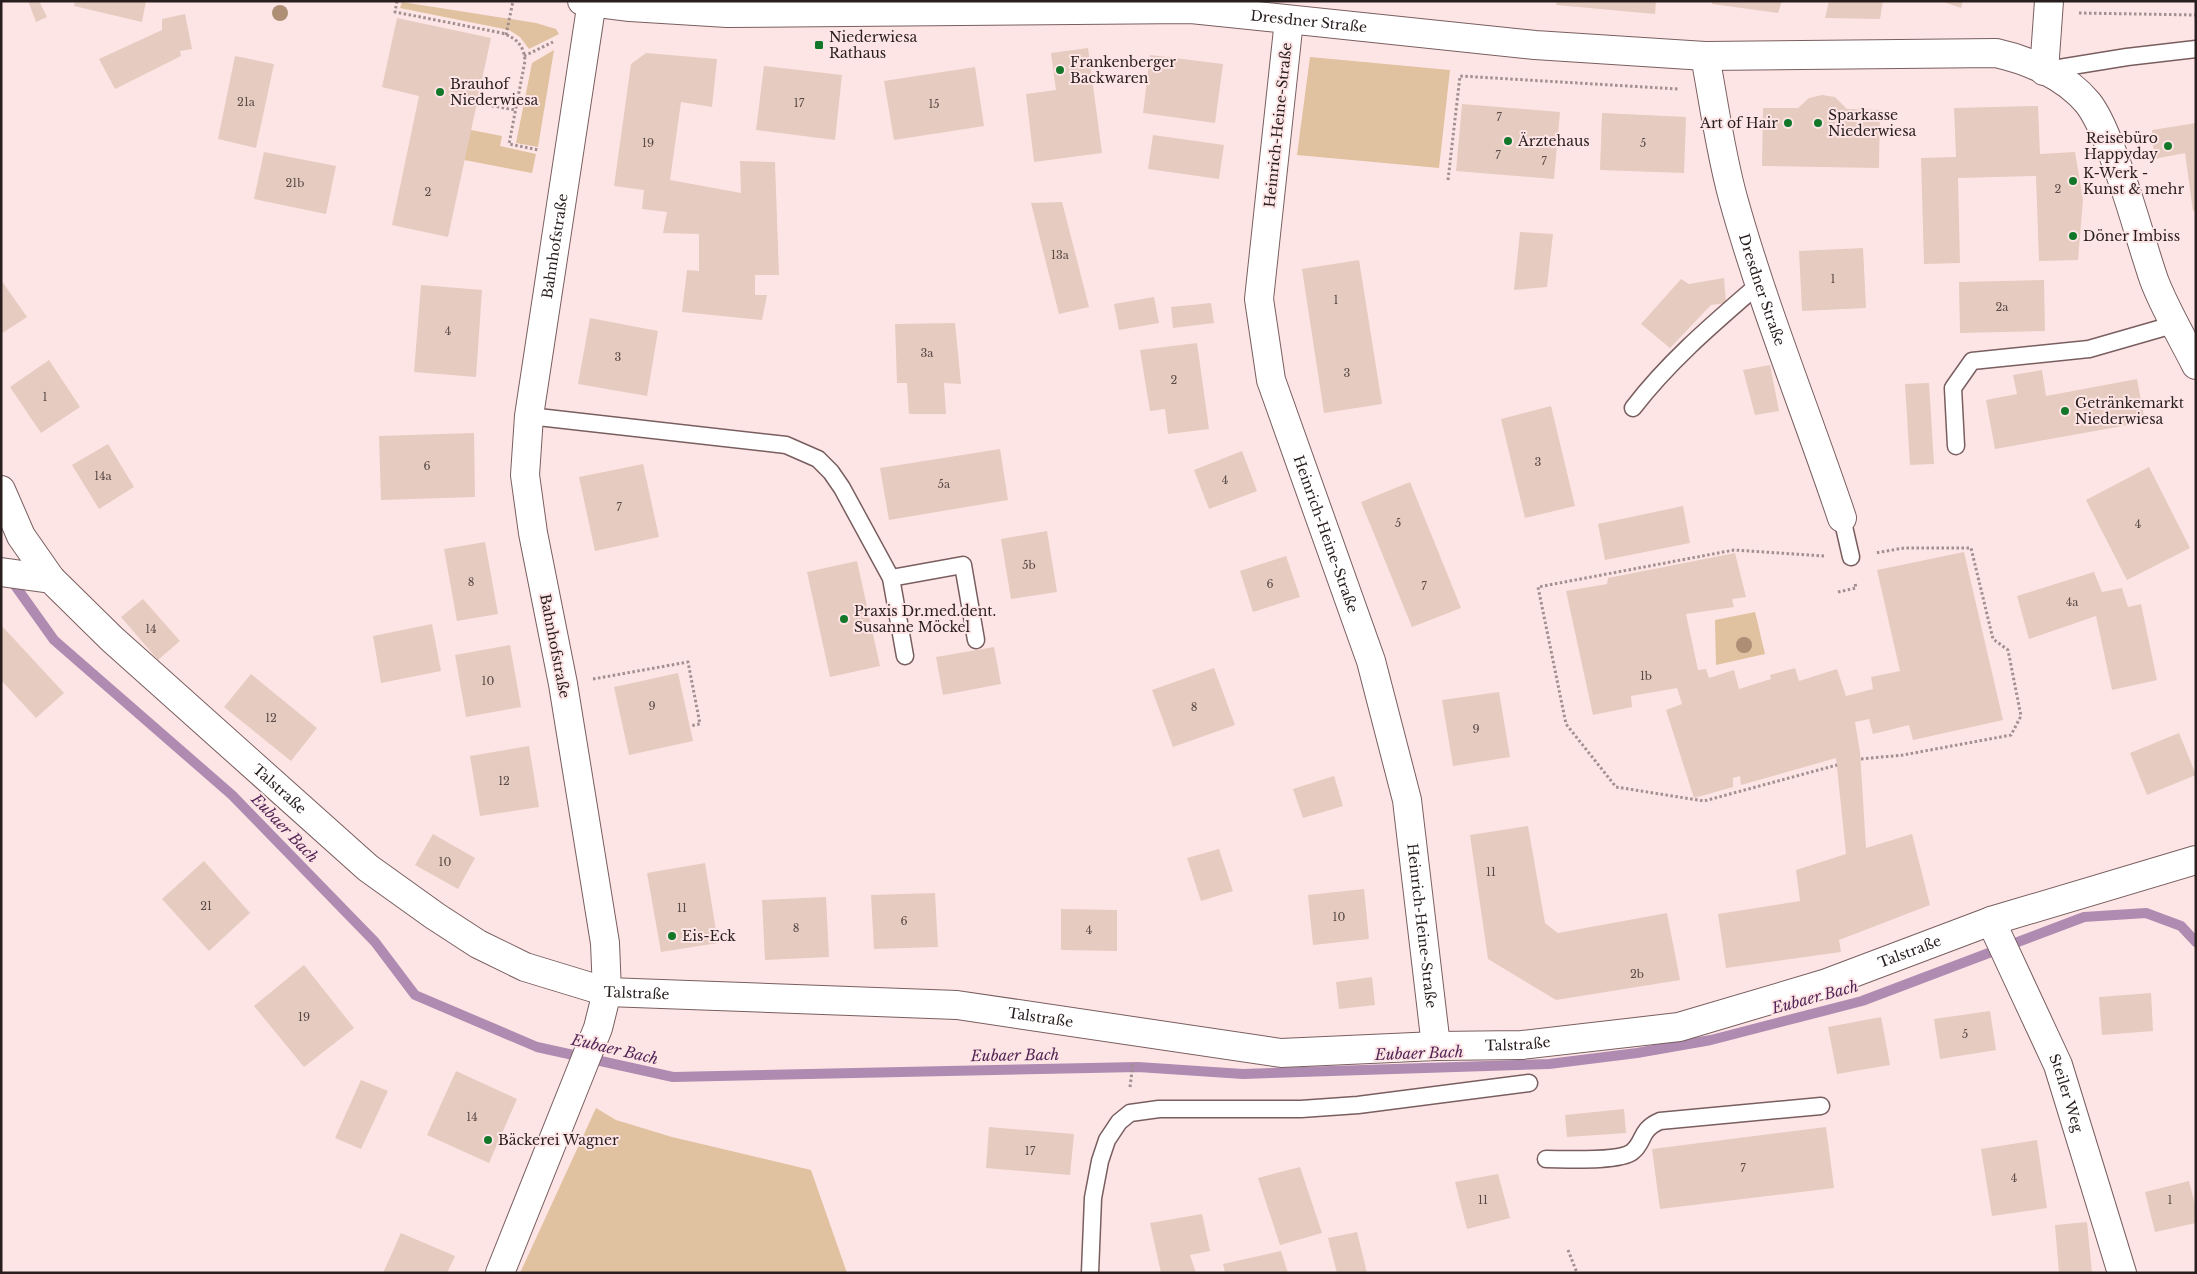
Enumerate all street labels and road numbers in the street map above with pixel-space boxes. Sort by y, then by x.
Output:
street label: Dresdner Straße [1250,6,1368,36]
street label: Heinrich-Heine-Straße [1260,42,1296,208]
street label: Bahnhofstraße [538,192,572,300]
street label: Dresdner Straße [1735,232,1789,348]
street label: Heinrich-Heine-Straße [1290,453,1362,615]
street label: Bahnhofstraße [536,592,574,700]
street label: Talstraße [249,760,310,818]
street label: Heinrich-Heine-Straße [1403,842,1440,1009]
street label: Talstraße [1876,932,1944,972]
street label: Talstraße [603,983,670,1003]
street label: Talstraße [1007,1004,1074,1031]
street label: Talstraße [1485,1033,1551,1054]
street label: Steiler Weg [2045,1051,2087,1135]

